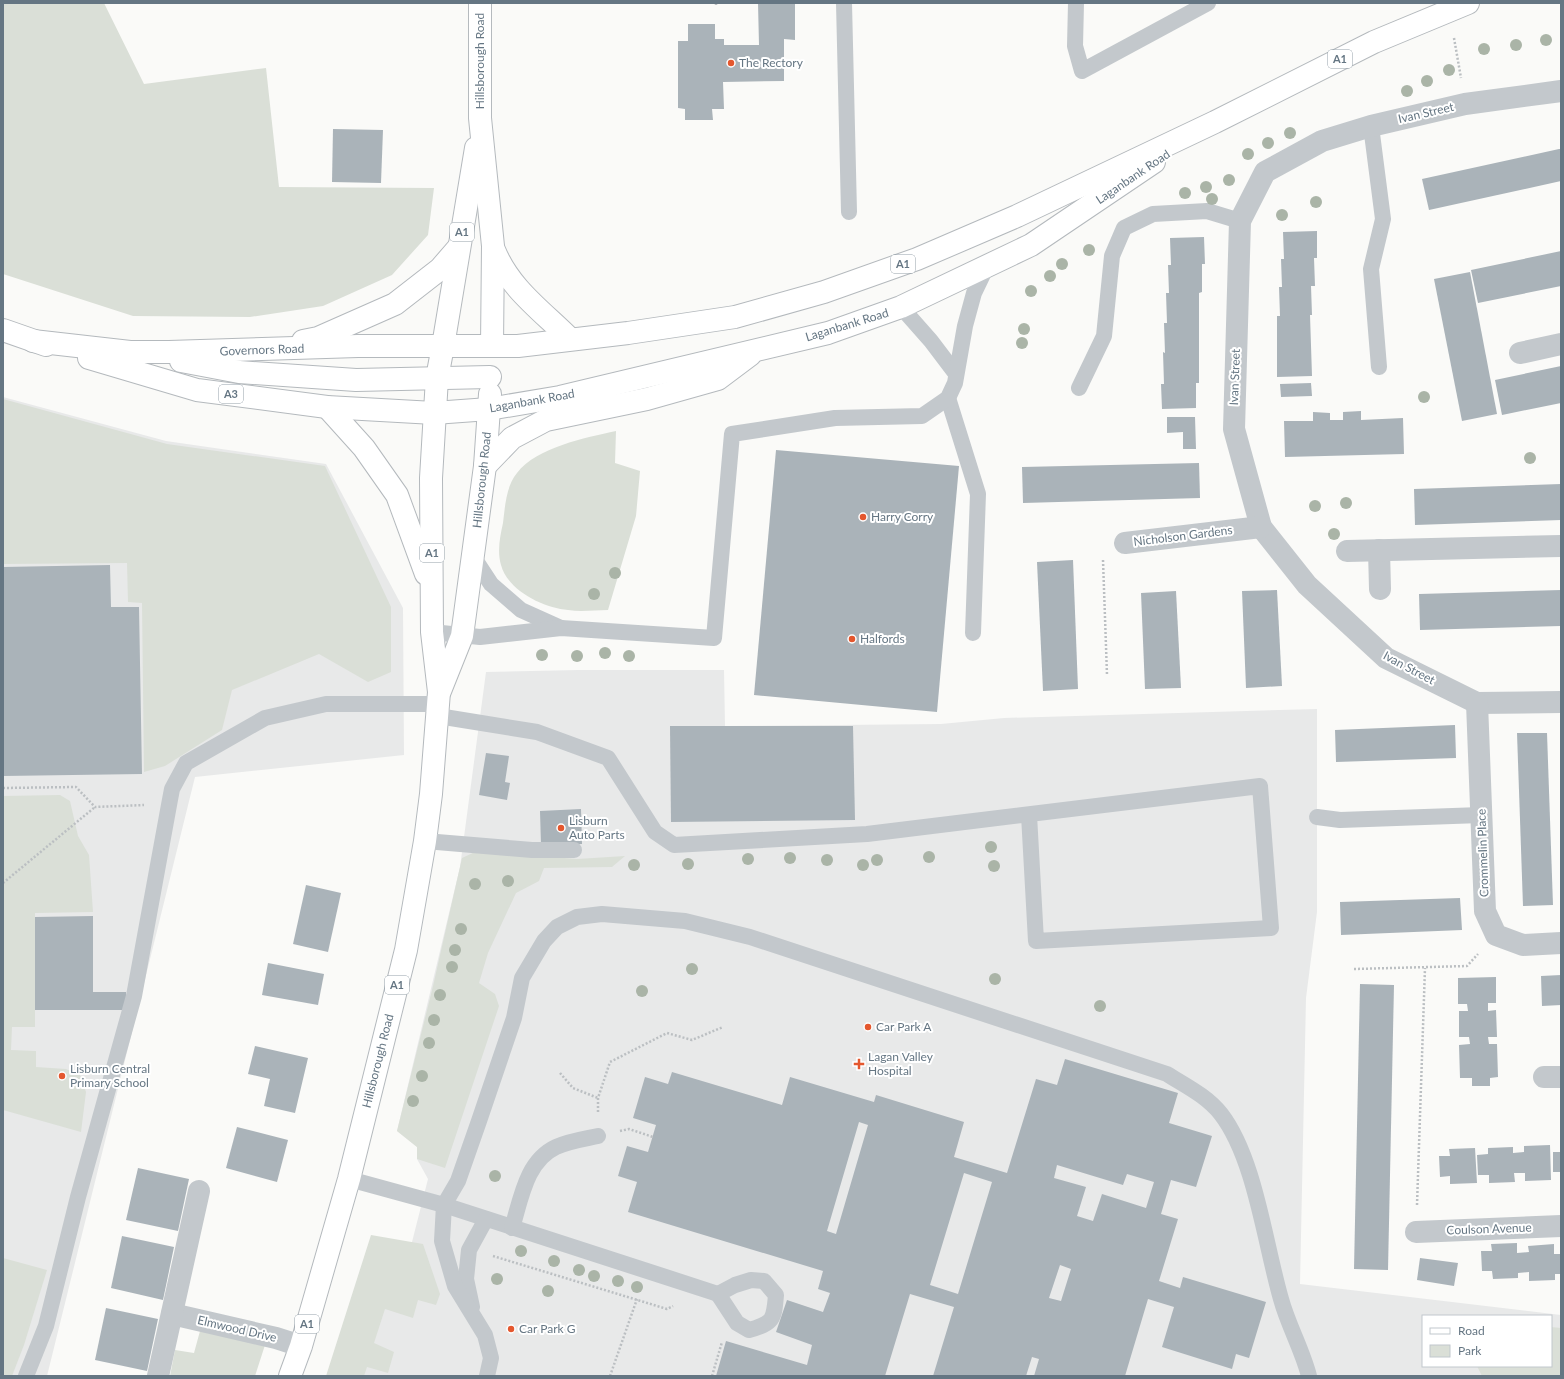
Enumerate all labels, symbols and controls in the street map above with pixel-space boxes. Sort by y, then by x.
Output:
street label: Hillsborough Road [472,13,487,109]
road number: A1 [1328,50,1352,68]
place label: The Rectory [739,55,804,70]
marker: The Rectory [726,58,736,68]
street label: Ivan Street [1397,99,1456,126]
street label: Laganbank Road [1093,146,1173,207]
road number: A1 [450,223,474,241]
road number: A1 [891,255,915,273]
street label: Laganbank Road [803,305,890,344]
street label: Governors Road [219,341,305,358]
street label: Ivan Street [1226,348,1243,406]
road number: A3 [219,385,243,403]
street label: Laganbank Road [488,386,576,415]
street label: Hillsborough Road [469,431,494,529]
place label: Harry Corry [871,509,934,524]
marker: Harry Corry [858,512,868,522]
street label: Nicholson Gardens [1133,522,1233,549]
road number: A1 [420,544,444,562]
place label: Halfords [860,631,905,646]
marker: Halfords [847,634,857,644]
street label: Ivan Street [1381,648,1438,688]
street label: Crommelin Place [1473,809,1492,897]
place label: Lisburn Auto Parts [569,813,625,842]
marker: Lisburn Auto Parts [556,823,566,833]
road number: A1 [385,976,409,994]
street label: Hillsborough Road [359,1012,396,1110]
place label: Car Park A [876,1019,932,1034]
marker: Car Park A [863,1022,873,1032]
place label: Lagan Valley Hospital [868,1049,934,1078]
marker: Lagan Valley Hospital [853,1058,865,1070]
place label: Lisburn Central Primary School [70,1061,150,1090]
marker: Lisburn Central Primary School [57,1071,67,1081]
street label: Coulson Avenue [1446,1220,1532,1237]
street label: Elmwood Drive [196,1312,278,1345]
road number: A1 [295,1315,319,1333]
legend [1422,1315,1552,1367]
place label: Car Park G [519,1321,576,1336]
text: Road [1458,1323,1485,1338]
marker: Car Park G [506,1324,516,1334]
text: Park [1458,1343,1482,1358]

